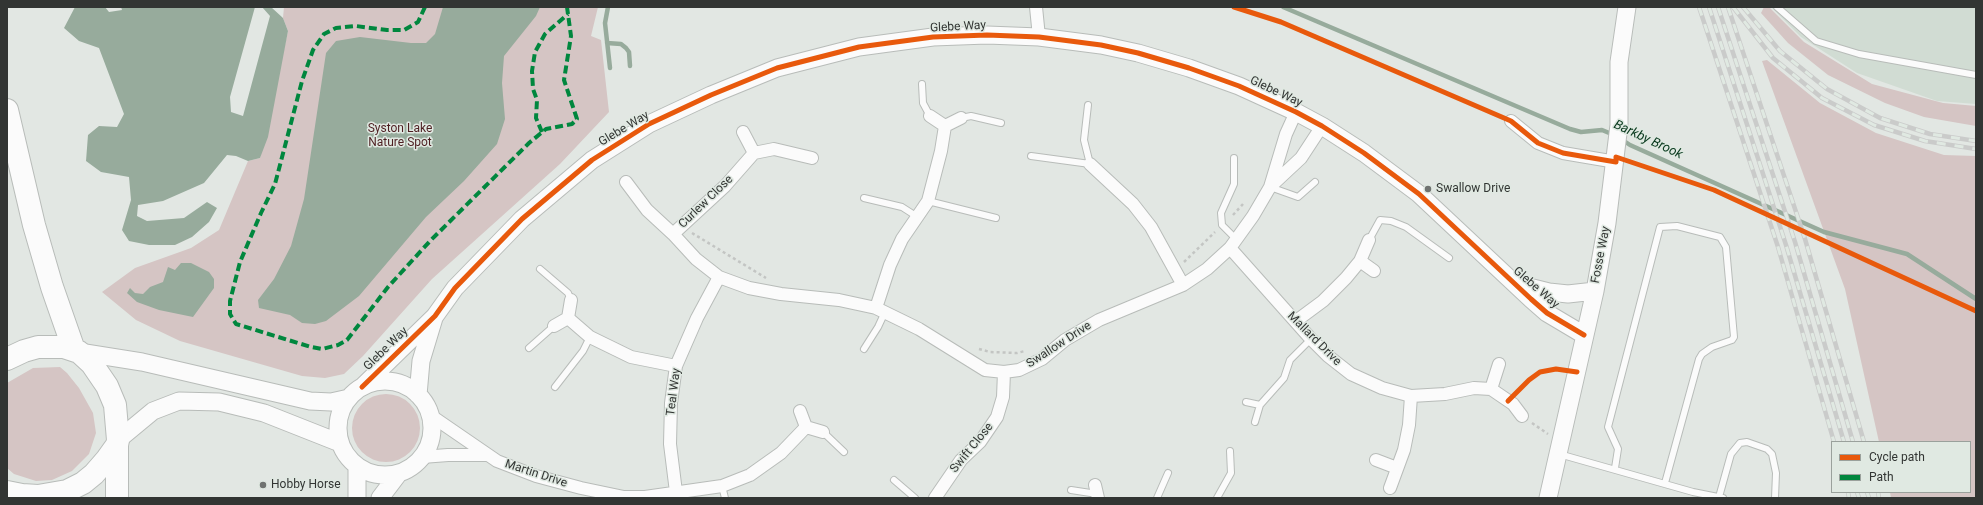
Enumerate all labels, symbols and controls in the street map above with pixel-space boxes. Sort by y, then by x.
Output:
street label: Glebe Way [930,18,986,36]
street label: Glebe Way [1248,74,1304,110]
street label: Glebe Way [596,108,652,150]
water label: Barkby Brook [1611,117,1685,163]
park label: Syston Lake Nature Spot [368,122,432,150]
street label: Curlew Close [676,173,736,231]
place label: Swallow Drive [1436,182,1510,196]
marker: Swallow Drive [1423,184,1433,194]
street label: Fosse Way [1588,225,1614,285]
street label: Glebe Way [1510,264,1562,312]
street label: Mallard Drive [1284,309,1344,369]
street label: Swallow Drive [1024,319,1094,371]
street label: Glebe Way [361,324,411,374]
street label: Teal Way [664,367,684,417]
street label: Swift Close [947,420,997,476]
legend [1831,441,1971,493]
text: Cycle path [1869,450,1925,464]
street label: Martin Drive [503,457,569,491]
text: Path [1869,470,1894,484]
place label: Hobby Horse [271,478,340,492]
marker: Hobby Horse [258,480,268,490]

